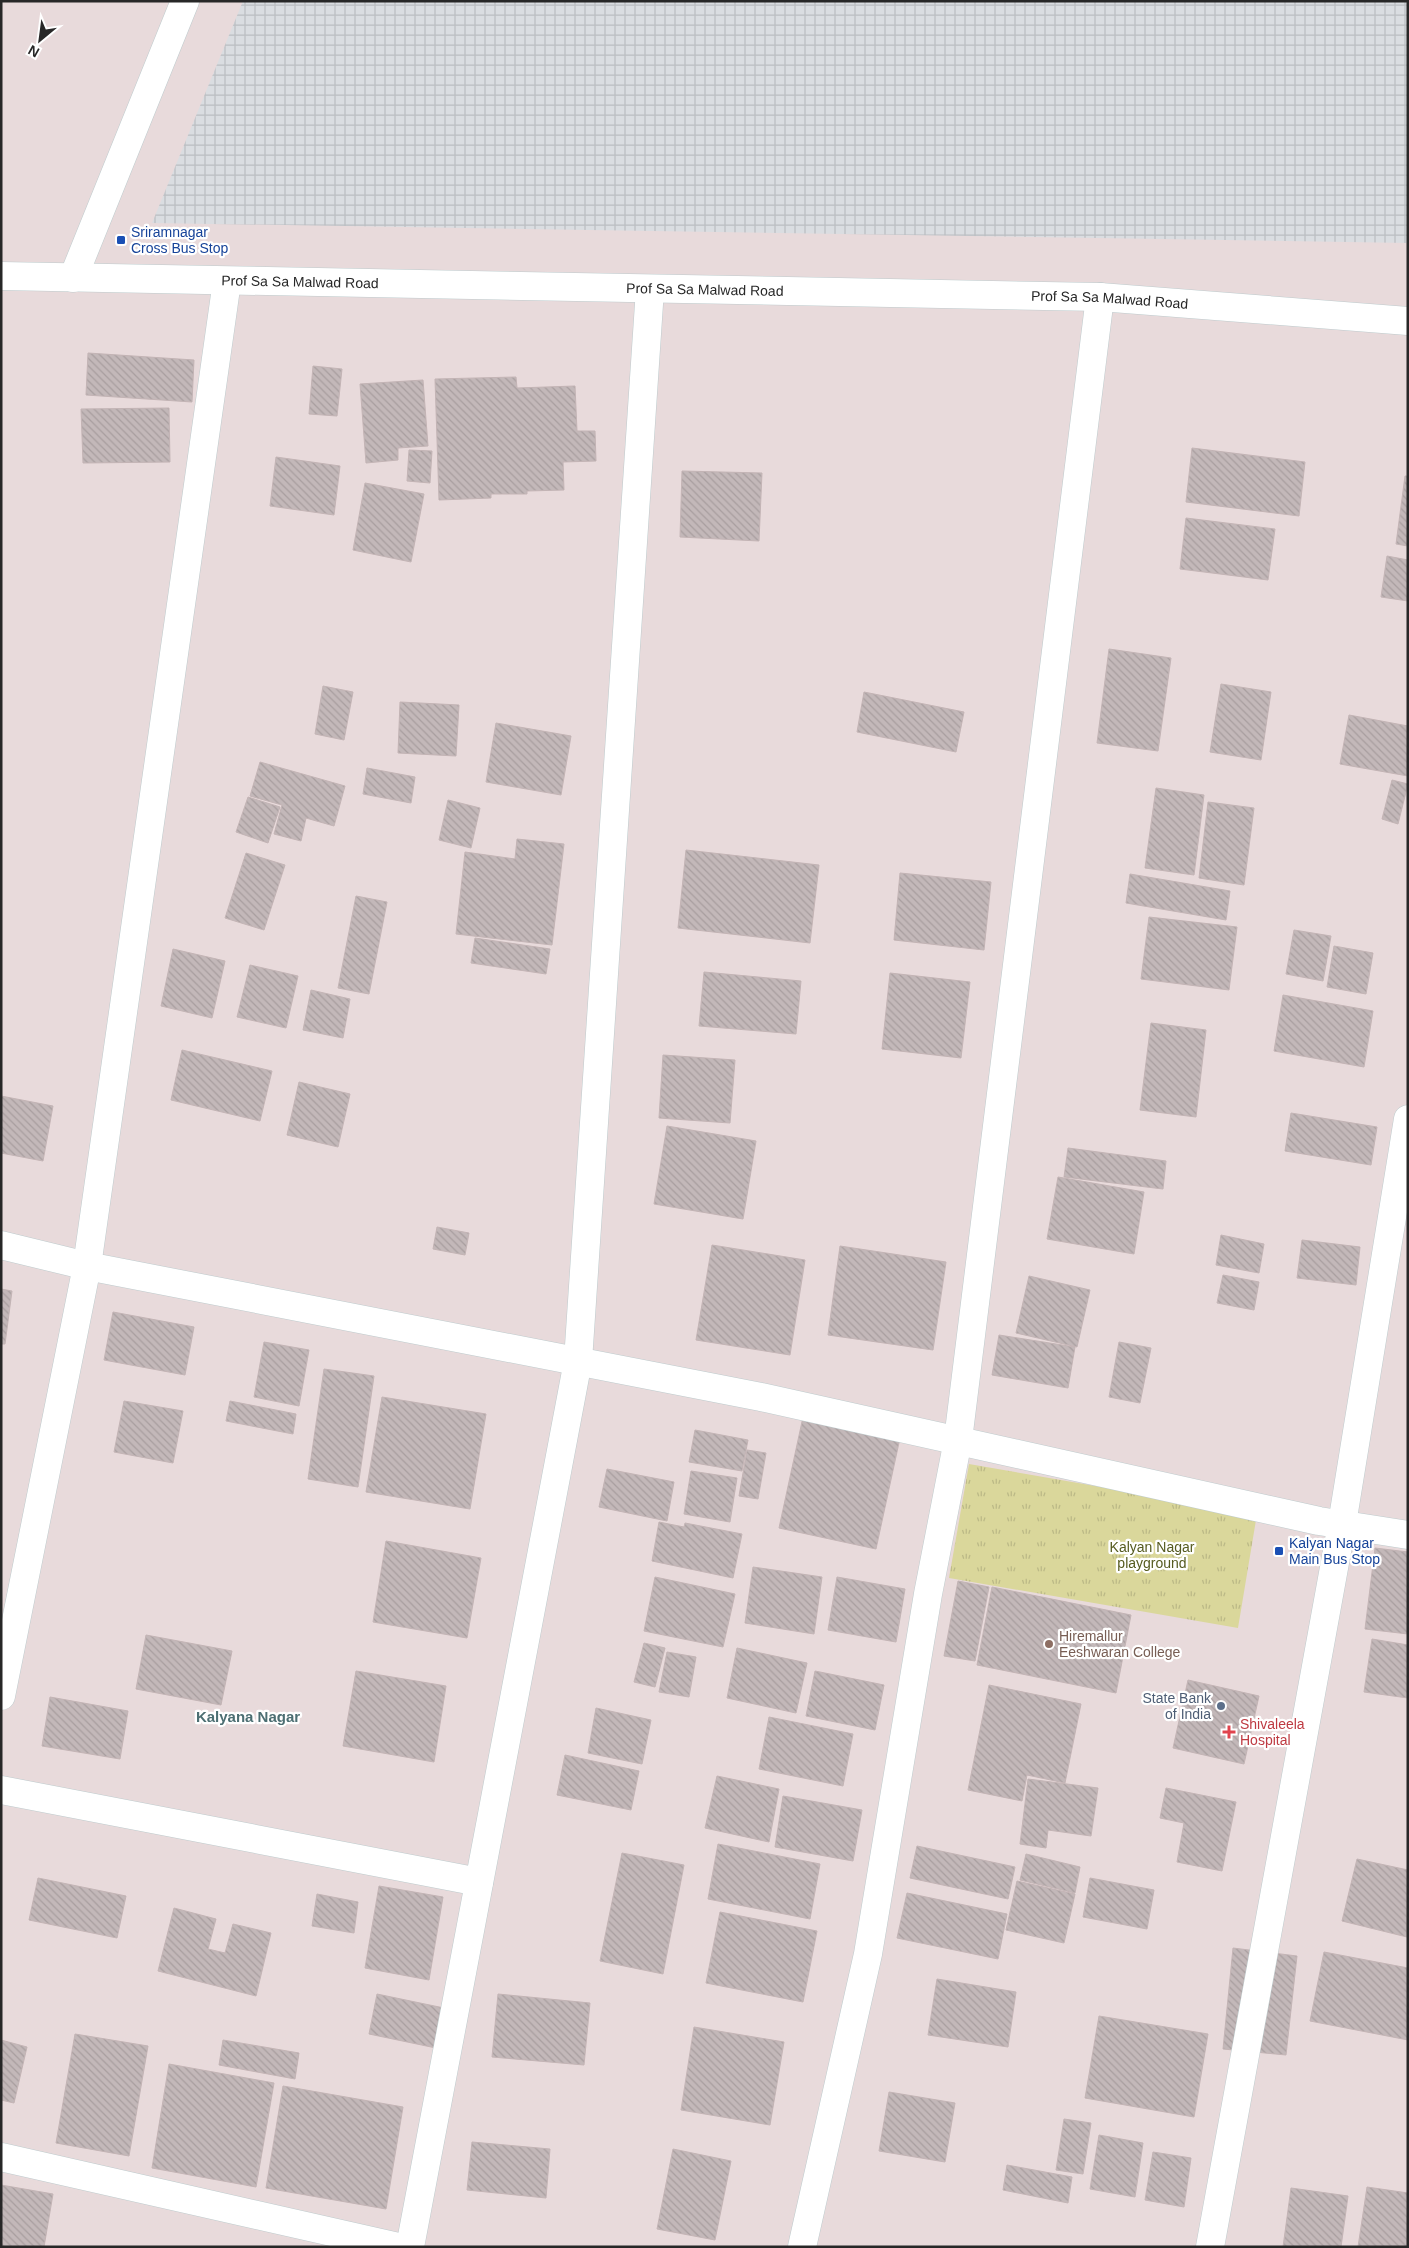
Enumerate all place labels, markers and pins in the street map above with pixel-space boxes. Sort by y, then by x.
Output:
place label: Sriramnagar Cross Bus Stop [131,224,228,256]
marker: Sriramnagar Cross Bus Stop [115,234,127,246]
place label: Kalyan Nagar Main Bus Stop [1289,1535,1380,1567]
marker: Kalyan Nagar Main Bus Stop [1273,1545,1285,1557]
place label: Hiremallur Eeshwaran College [1059,1628,1181,1660]
marker: Hiremallur Eeshwaran College [1043,1638,1055,1650]
place label: State Bank of India [1143,1690,1212,1722]
marker: State Bank of India [1215,1700,1227,1712]
place label: Shivaleela Hospital [1240,1716,1305,1748]
marker: Shivaleela Hospital [1222,1725,1236,1739]

